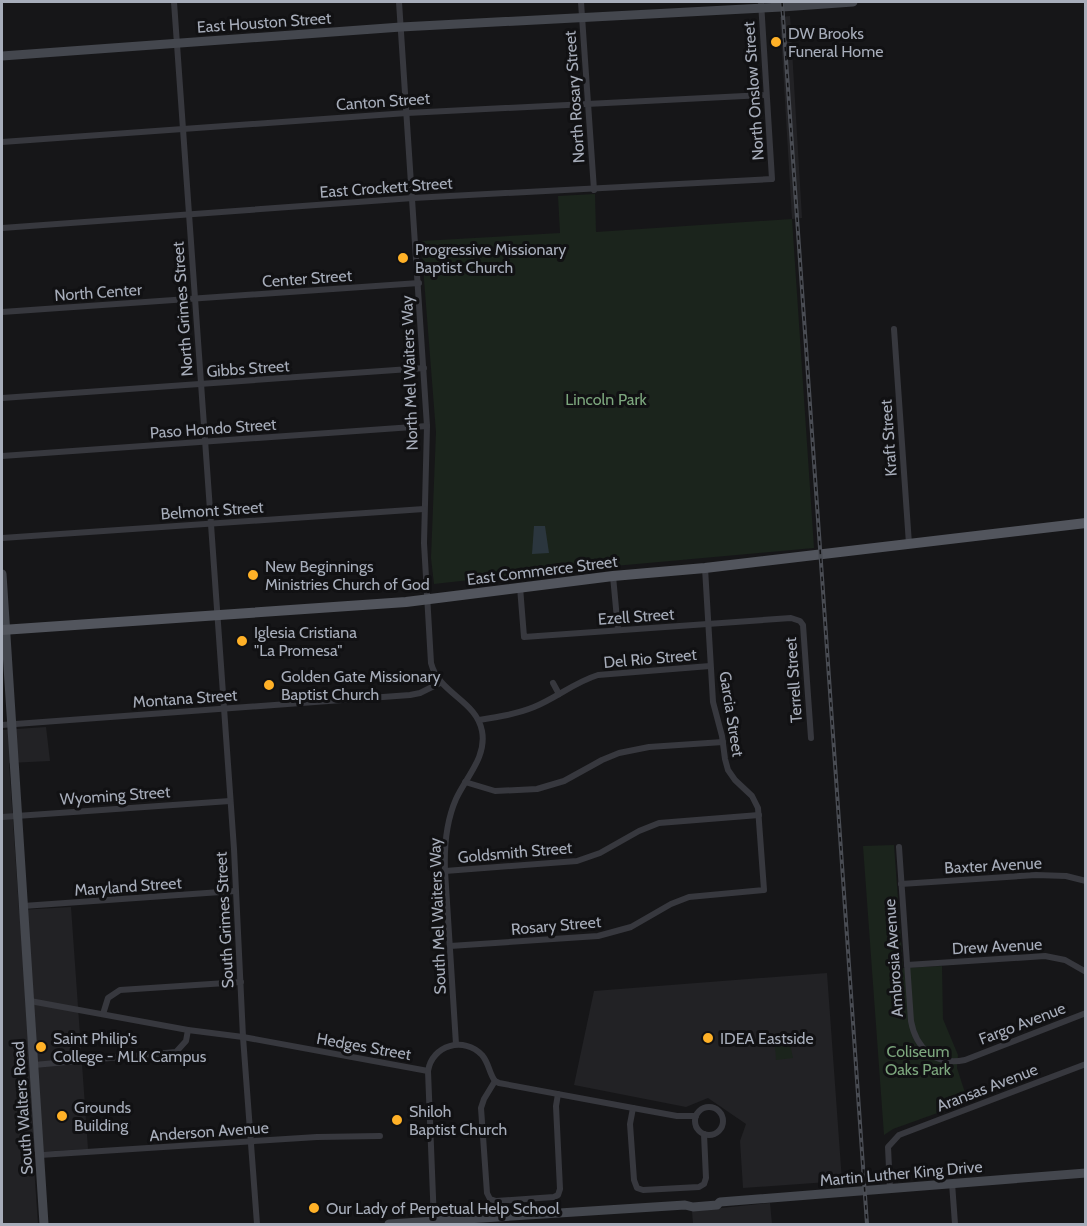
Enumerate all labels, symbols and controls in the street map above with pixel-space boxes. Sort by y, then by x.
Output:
street label: East Houston Street [196,8,333,37]
street label: North Onslow Street [739,20,768,161]
place label: DW Brooks Funeral Home [788,24,883,61]
street label: North Rosary Street [560,29,589,164]
marker: DW Brooks Funeral Home [769,35,783,49]
street label: Canton Street [335,89,431,114]
street label: East Crockett Street [319,173,454,202]
street label: North Grimes Street [168,240,197,377]
place label: Progressive Missionary Baptist Church [415,240,566,277]
marker: Progressive Missionary Baptist Church [396,251,410,265]
street label: Center Street [262,266,353,291]
street label: North Center [54,280,143,305]
street label: North Mel Waiters Way [397,295,422,451]
street label: Gibbs Street [206,356,291,381]
park label: Lincoln Park [565,390,648,409]
street label: Kraft Street [876,398,901,477]
street label: Paso Hondo Street [149,415,278,442]
street label: Belmont Street [160,497,265,524]
street label: East Commerce Street [466,552,619,589]
place label: New Beginnings Ministries Church of God [265,557,430,594]
marker: New Beginnings Ministries Church of God [246,568,260,582]
street label: Ezell Street [597,604,676,629]
place label: Iglesia Cristiana "La Promesa" [254,623,357,660]
marker: Iglesia Cristiana "La Promesa" [235,634,249,648]
street label: Terrell Street [781,636,806,723]
street label: Del Rio Street [603,645,698,672]
place label: Golden Gate Missionary Baptist Church [281,667,441,704]
street label: Garcia Street [715,670,748,759]
marker: Golden Gate Missionary Baptist Church [262,678,276,692]
street label: Montana Street [132,685,239,712]
street label: Wyoming Street [59,782,172,809]
street label: South Mel Waiters Way [425,837,450,995]
street label: Goldsmith Street [457,838,574,867]
street label: South Grimes Street [211,851,238,989]
street label: Baxter Avenue [944,853,1042,878]
street label: Maryland Street [74,873,183,900]
street label: Ambrosia Avenue [880,898,907,1018]
street label: Rosary Street [510,912,602,939]
street label: Drew Avenue [951,935,1043,958]
street label: Fargo Avenue [976,998,1068,1049]
place label: Saint Philip's College - MLK Campus [53,1029,207,1066]
street label: Hedges Street [315,1029,413,1064]
place label: IDEA Eastside [720,1029,814,1048]
marker: IDEA Eastside [701,1031,715,1045]
marker: Saint Philip's College - MLK Campus [34,1040,48,1054]
street label: South Walters Road [8,1041,37,1175]
park label: Coliseum Oaks Park [885,1042,952,1079]
street label: Aransas Avenue [934,1059,1040,1115]
place label: Grounds Building [74,1098,132,1135]
place label: Shiloh Baptist Church [409,1102,507,1139]
marker: Grounds Building [55,1109,69,1123]
marker: Shiloh Baptist Church [390,1113,404,1127]
street label: Anderson Avenue [149,1118,269,1145]
street label: Martin Luther King Drive [819,1157,983,1190]
place label: Our Lady of Perpetual Help School [326,1199,560,1218]
marker: Our Lady of Perpetual Help School [307,1201,321,1215]

